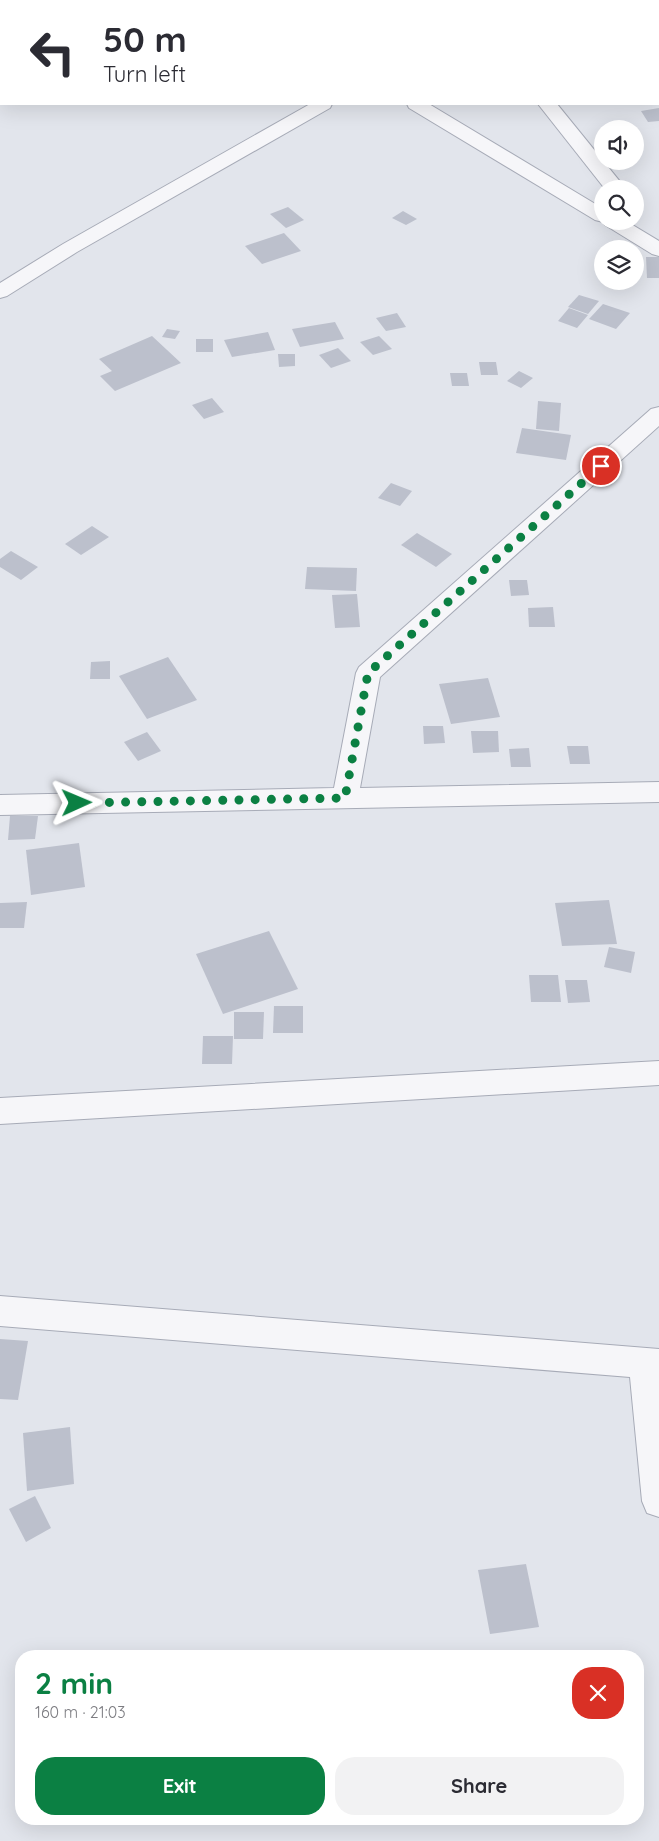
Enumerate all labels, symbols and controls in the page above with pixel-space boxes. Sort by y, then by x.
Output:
text: 50 m [103,17,187,61]
icon: left [20,20,85,85]
text: Turn left [103,60,186,88]
map controls [594,120,644,290]
button: sound [594,120,644,170]
button: search [594,180,644,230]
button: layers [594,240,644,290]
pin [580,445,622,487]
icon: arrive [587,452,615,480]
position arrow [50,776,102,828]
text: 2 min [35,1664,113,1702]
button: close [572,1667,624,1719]
text: 160 m · 21:03 [35,1702,126,1722]
button: Exit [35,1757,325,1815]
button: Share [335,1757,624,1815]

